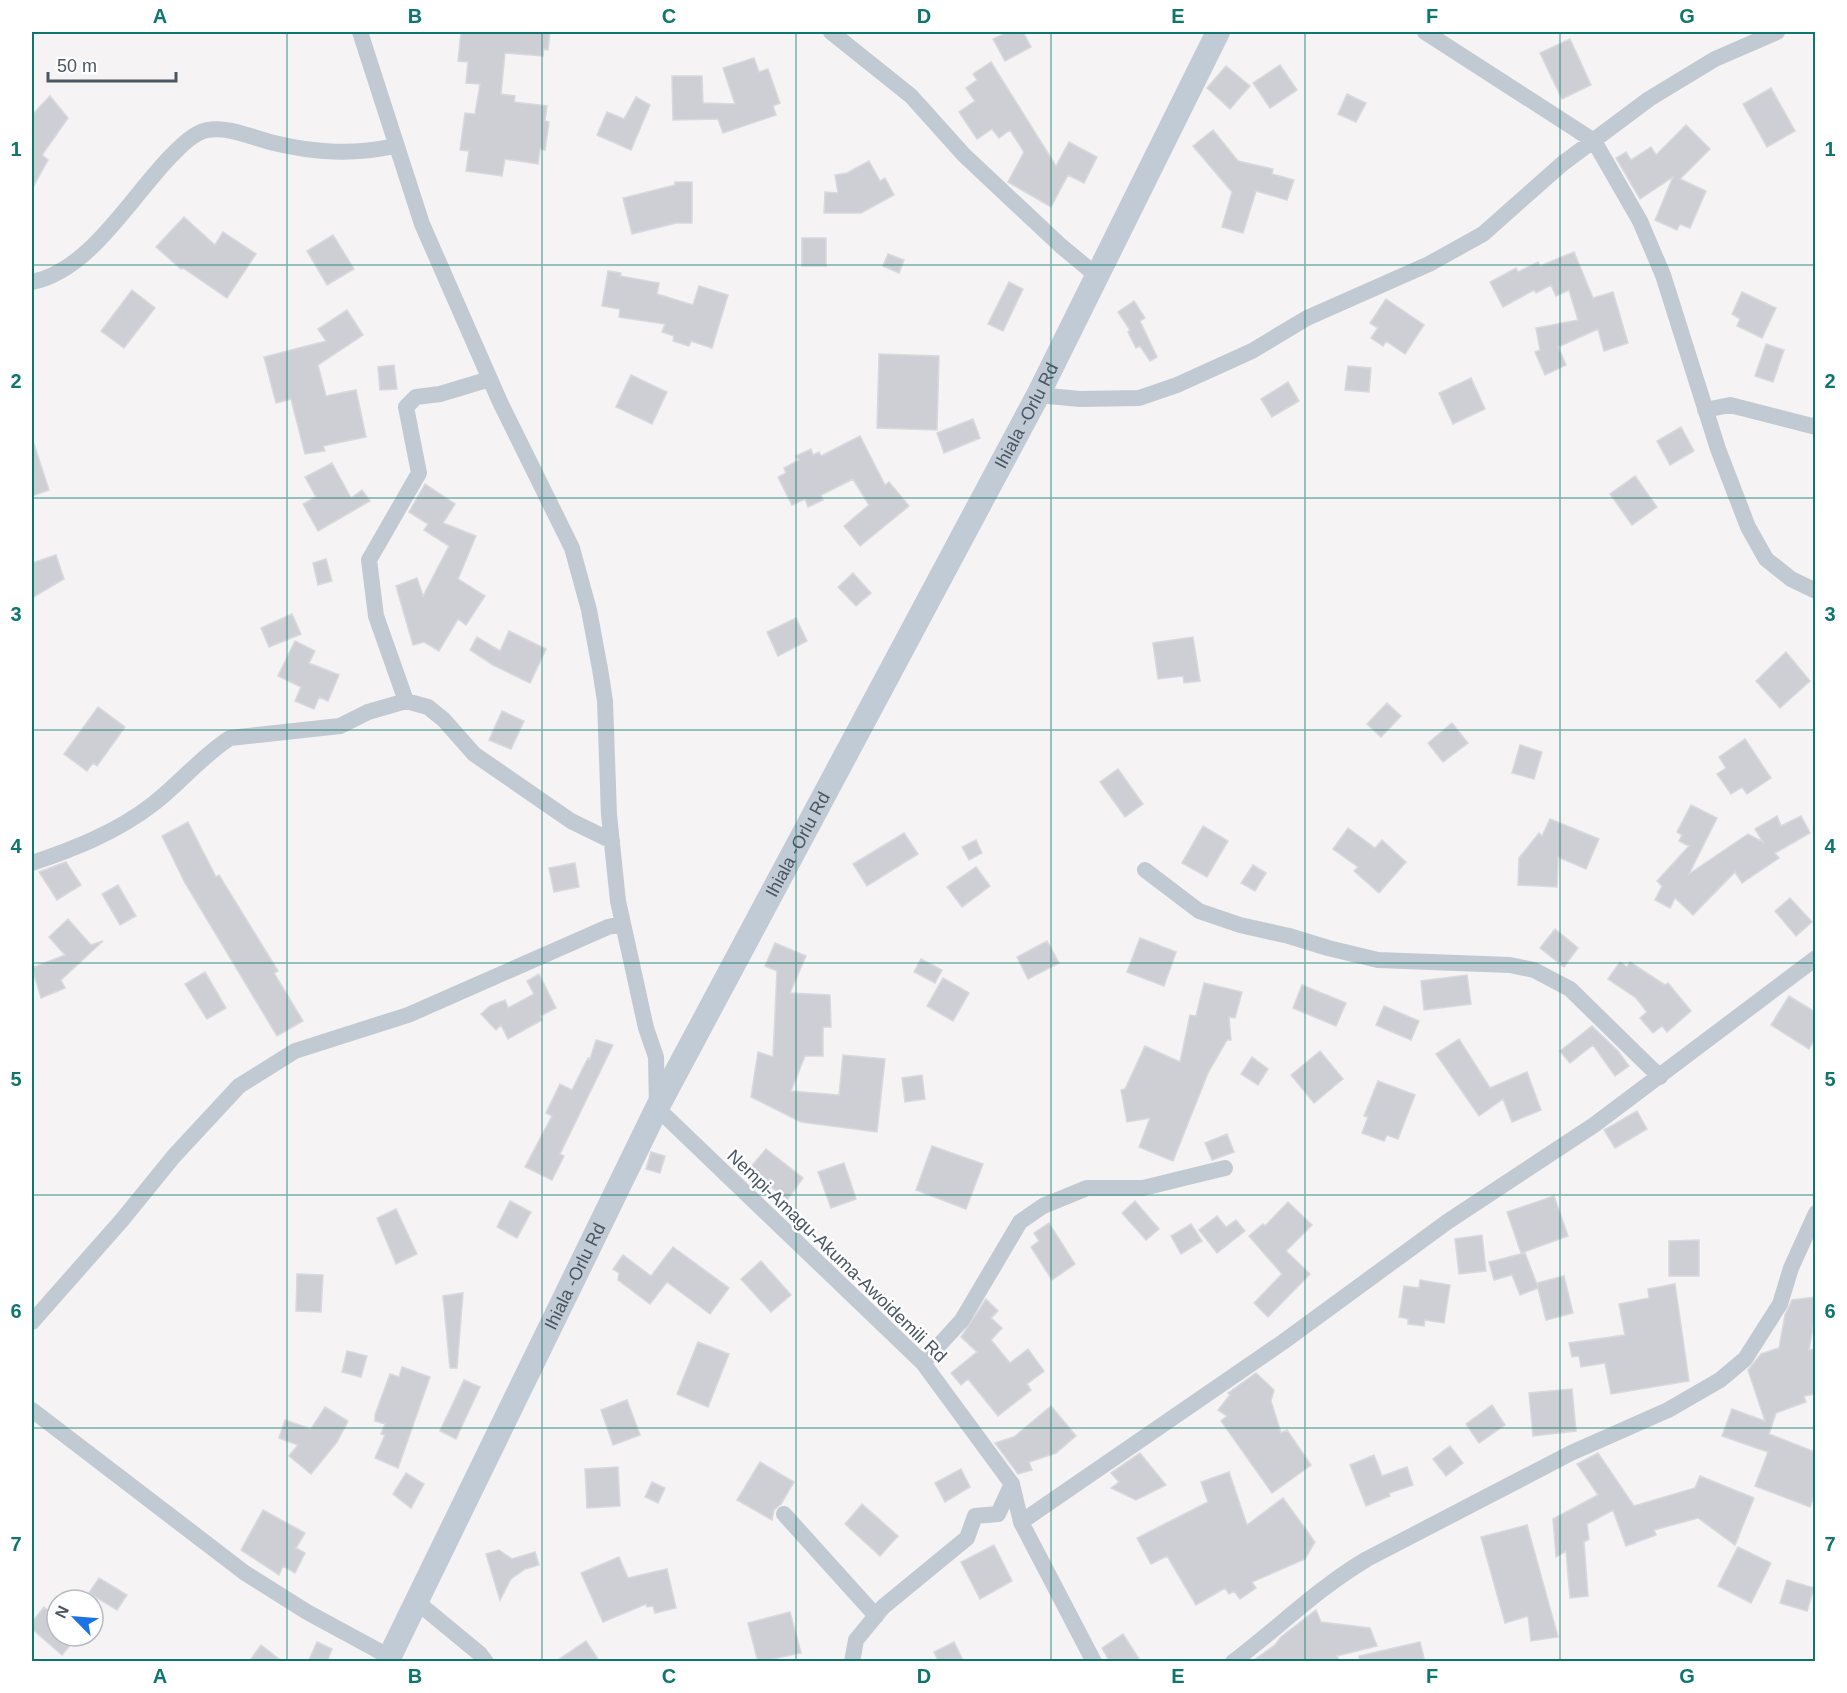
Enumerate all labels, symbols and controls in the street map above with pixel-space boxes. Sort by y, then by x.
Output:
text: A [153,5,167,27]
text: B [408,5,422,27]
text: C [662,5,676,27]
text: D [917,5,931,27]
text: E [1171,5,1185,27]
text: F [1426,5,1438,27]
text: G [1679,5,1695,27]
scale bar [48,45,176,83]
text: 50 m [57,56,97,76]
text: 1 [10,138,22,160]
text: 1 [1824,138,1836,160]
street label: Ihiala -Orlu Rd [991,360,1062,472]
text: 2 [10,370,22,392]
text: 2 [1824,370,1836,392]
text: 3 [10,603,22,625]
text: 3 [1824,603,1836,625]
street label: Ihiala -Orlu Rd [762,789,834,900]
text: 4 [10,835,22,857]
text: 4 [1824,835,1836,857]
text: 5 [10,1068,22,1090]
text: 5 [1824,1068,1836,1090]
street label: Nempi-Amagu-Akuma-Awoidemili Rd [723,1146,951,1366]
street label: Ihiala -Orlu Rd [541,1220,609,1333]
text: 6 [10,1300,22,1322]
text: 6 [1824,1300,1836,1322]
text: 7 [10,1533,22,1555]
text: 7 [1824,1533,1836,1555]
north arrow [45,1588,105,1648]
text: N [52,1603,72,1621]
text: A [153,1665,167,1687]
text: B [408,1665,422,1687]
text: C [662,1665,676,1687]
text: D [917,1665,931,1687]
text: E [1171,1665,1185,1687]
text: F [1426,1665,1438,1687]
text: G [1679,1665,1695,1687]

